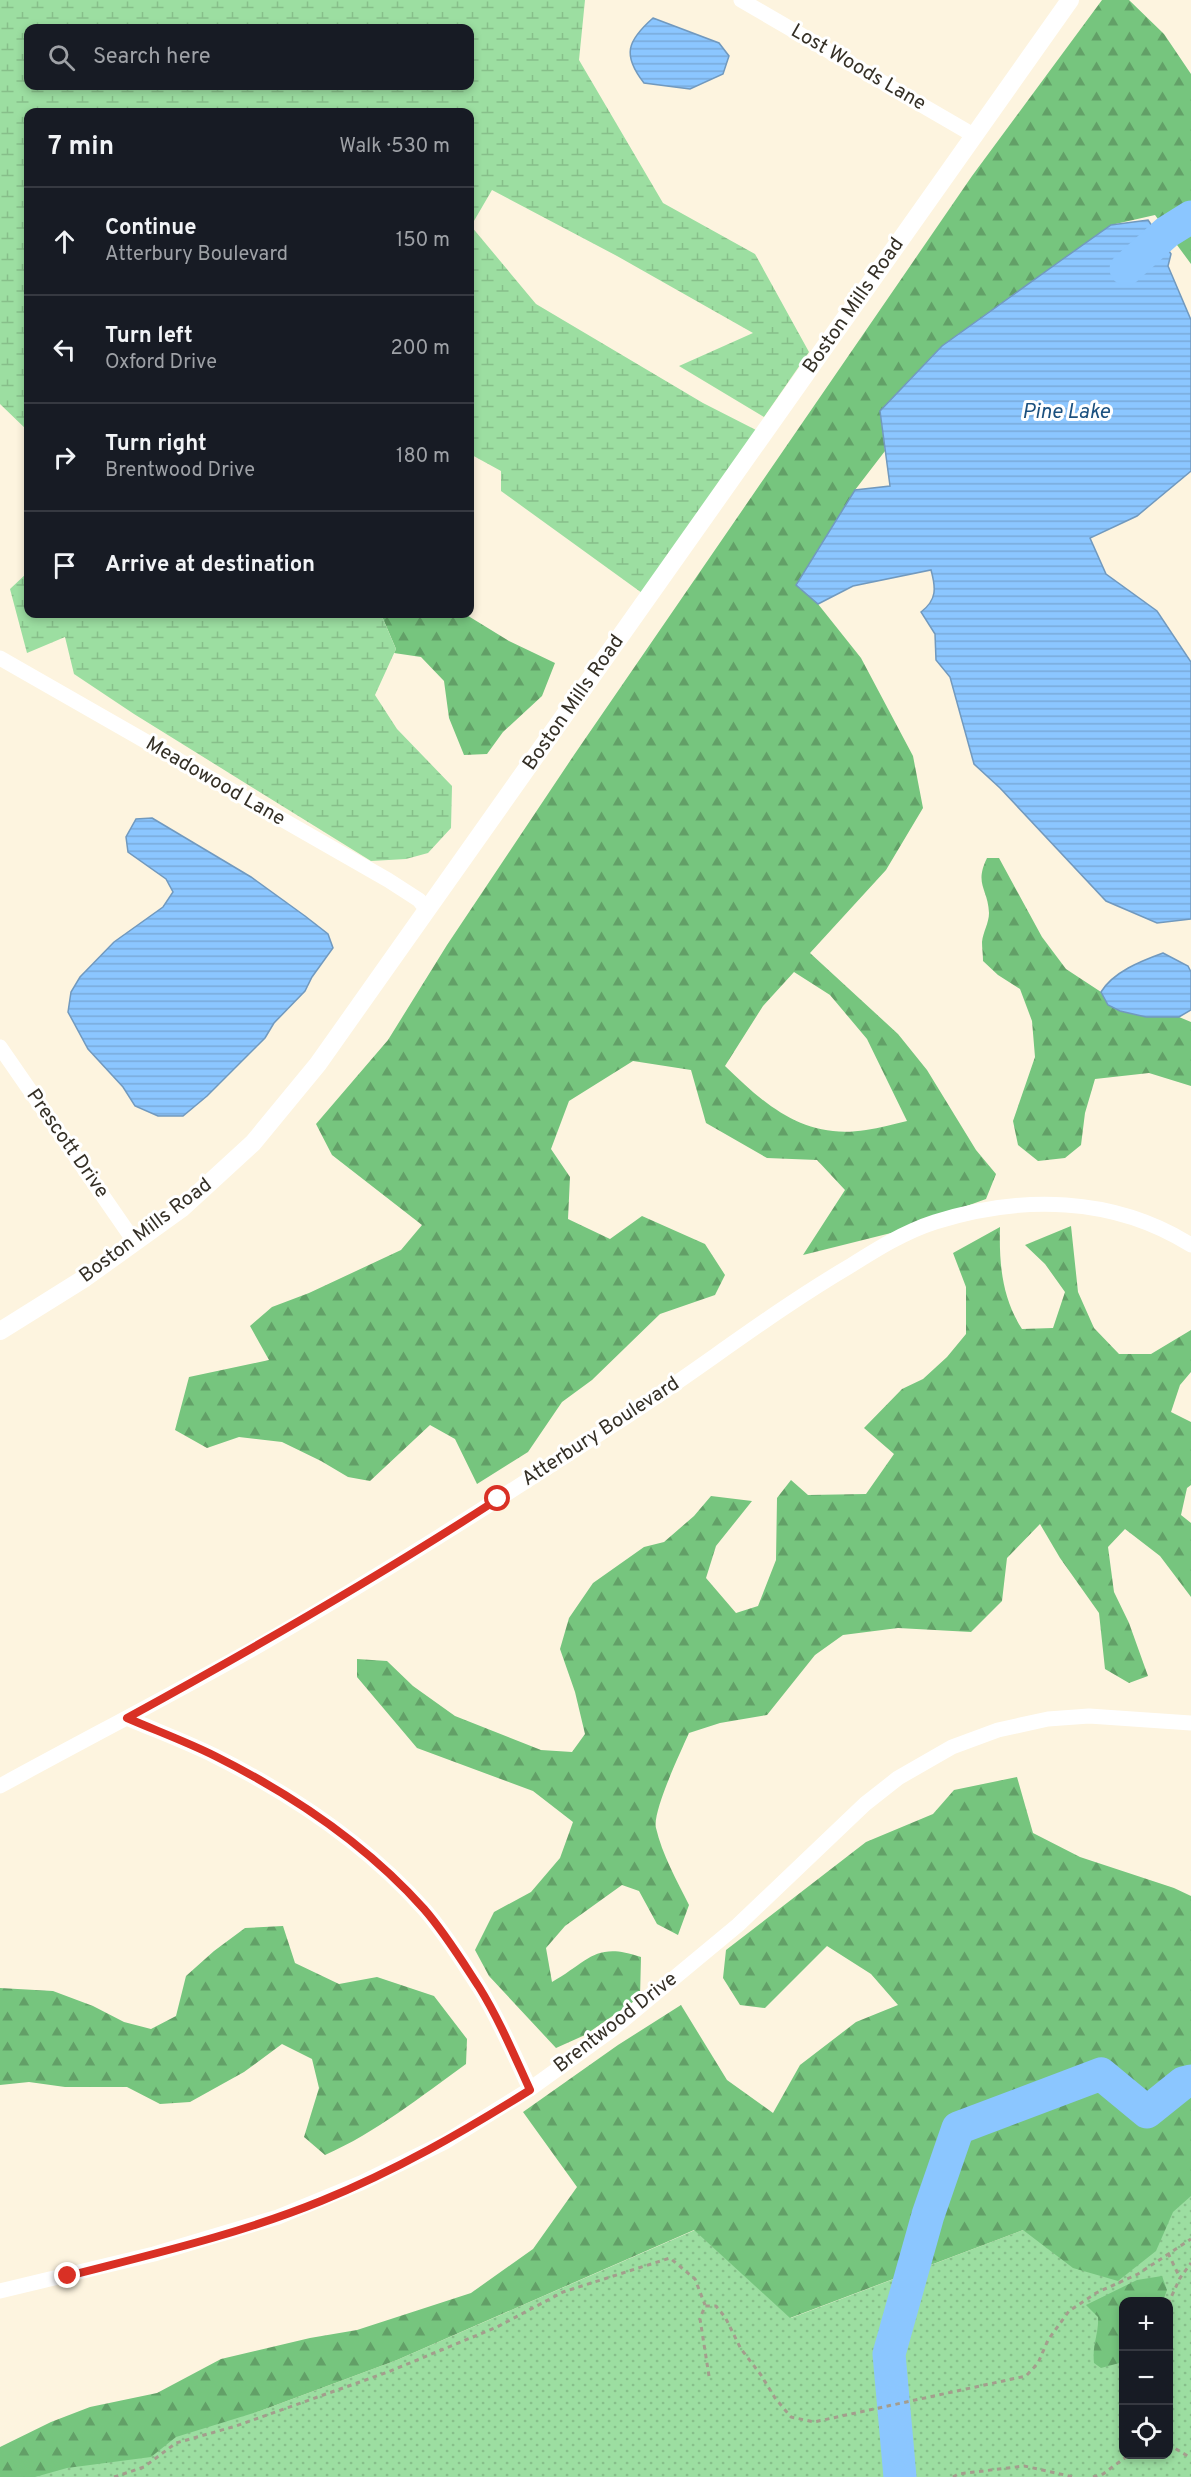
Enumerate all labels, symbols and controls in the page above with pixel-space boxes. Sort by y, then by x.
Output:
street label: Lost Woods Lane [786,19,930,117]
search box [24,24,474,90]
icon: search [45,41,78,74]
text: Search here [93,44,211,71]
text: 7 min [48,131,114,164]
text: Walk · 530 m [339,134,450,160]
text: Continue [105,215,196,242]
icon: ahead [48,225,81,258]
text: 150 m [396,228,450,254]
street label: Boston Mills Road [798,233,910,379]
text: Atterbury Boulevard [105,242,288,268]
text: Turn left [105,323,193,350]
icon: left [48,333,81,366]
text: 200 m [391,336,450,362]
text: Oxford Drive [105,350,217,376]
water label: Pine Lake [1022,399,1111,426]
text: Turn right [105,431,207,458]
icon: right [48,441,81,474]
text: 180 m [396,444,450,470]
text: Brentwood Drive [105,458,255,484]
icon: arrive [48,549,81,582]
text: Arrive at destination [105,552,315,579]
street label: Boston Mills Road [518,630,630,776]
street label: Meadowood Lane [140,731,290,833]
street label: Prescott Drive [20,1084,114,1204]
street label: Boston Mills Road [74,1173,218,1289]
street label: Atterbury Boulevard [517,1371,685,1493]
route start [484,1485,510,1511]
street label: Brentwood Drive [549,1967,683,2079]
route end [54,2262,80,2288]
map controls [1119,2297,1173,2459]
button: + [1119,2297,1173,2351]
button: − [1119,2351,1173,2405]
button: locate [1119,2405,1173,2459]

